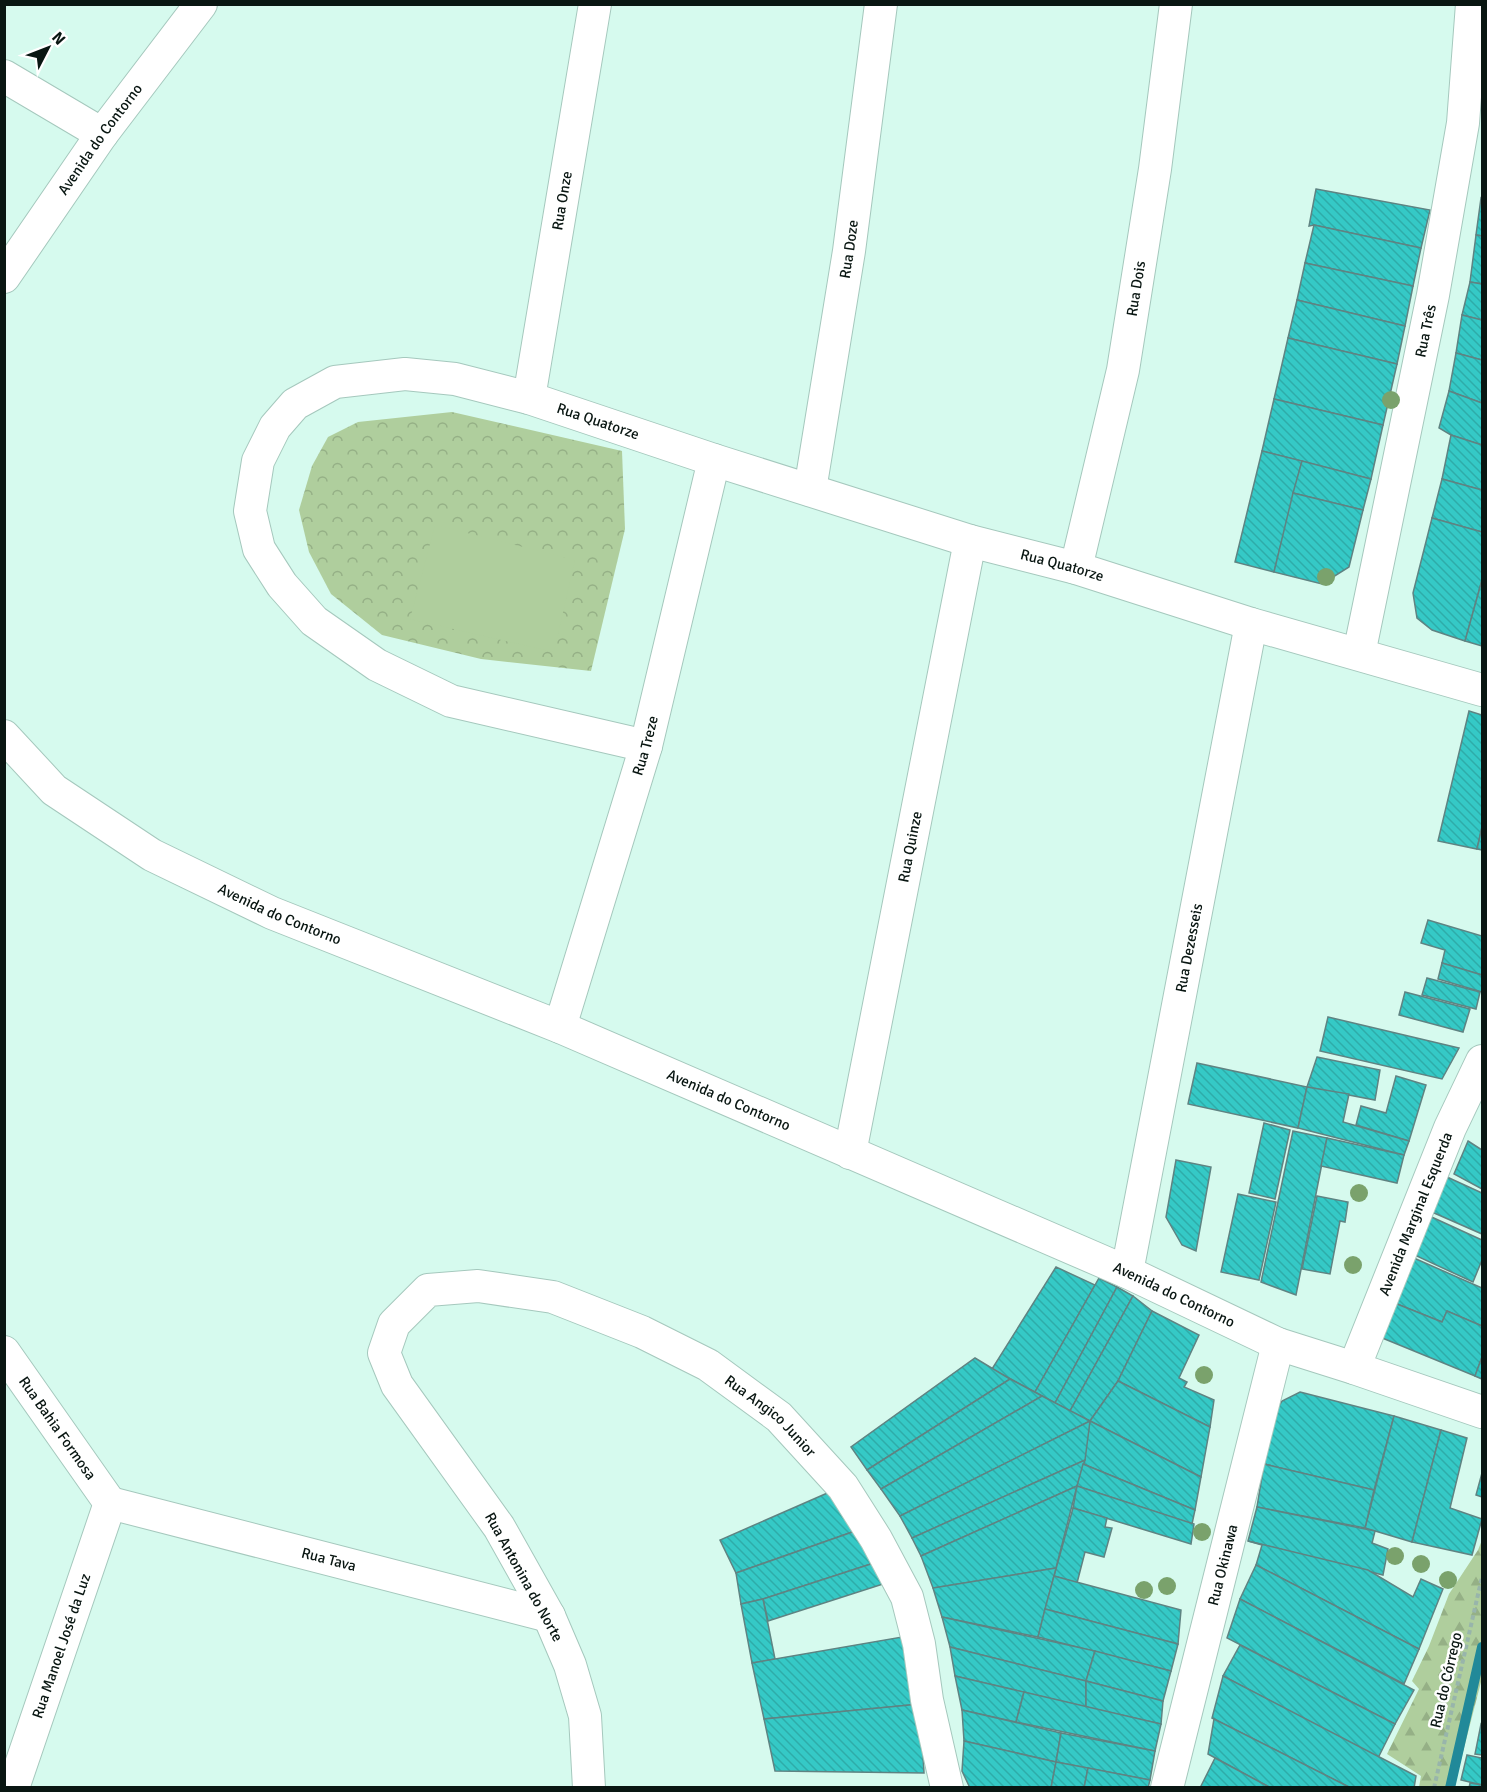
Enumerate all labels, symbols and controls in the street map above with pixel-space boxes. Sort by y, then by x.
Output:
north arrow [18,18,78,78]
text: N [47,28,70,49]
street label: Avenida do Contorno [54,80,146,198]
street label: Rua Onze [548,170,576,232]
street label: Rua Doze [836,219,862,280]
street label: Rua Dois [1123,259,1149,318]
street label: Rua Três [1411,302,1440,359]
street label: Rua Quatorze [555,399,642,443]
street label: Rua Quatorze [1019,545,1106,585]
street label: Rua Treze [628,714,662,778]
street label: Rua Quinze [894,810,926,884]
street label: Avenida do Contorno [215,879,344,949]
street label: Rua Dezesseis [1172,901,1206,994]
street label: Avenida do Contorno [664,1065,793,1135]
street label: Avenida Marginal Esquerda [1375,1130,1456,1298]
street label: Avenida do Contorno [1110,1258,1238,1331]
street label: Rua Angico Junior [721,1371,820,1461]
street label: Rua Bahia Formosa [15,1373,100,1483]
street label: Rua Antonina do Norte [481,1509,567,1645]
street label: Rua Okinawa [1204,1522,1242,1607]
street label: Rua Tava [300,1544,358,1575]
street label: Rua Manoel José da Luz [28,1571,94,1721]
street label: Rua do Córrego [1426,1630,1466,1730]

